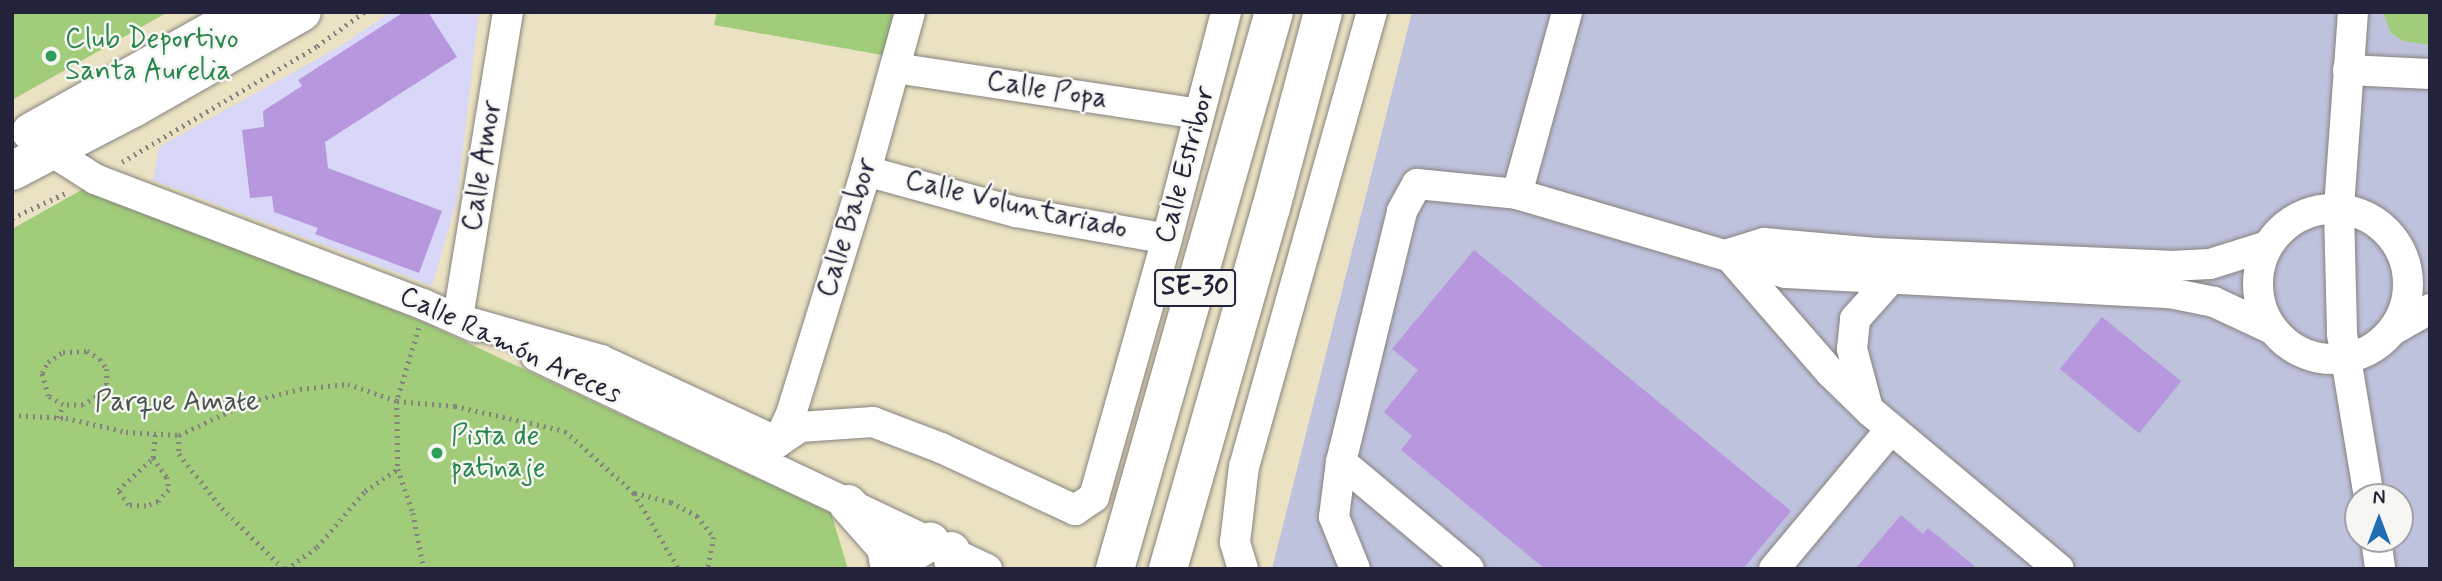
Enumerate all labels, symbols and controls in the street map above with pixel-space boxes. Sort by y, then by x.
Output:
place label: Club Deportivo Santa Aurelia [65,23,239,89]
marker: Club Deportivo Santa Aurelia [43,48,59,64]
street label: Calle Popa [986,65,1108,117]
street label: Calle Estribor [1149,83,1223,247]
street label: Calle Amor [456,99,510,233]
street label: Calle Babor [811,156,885,300]
street label: Calle Voluntariado [903,164,1129,248]
road number: SE-30 [1153,266,1237,310]
street label: Calle Ramón Areces [395,280,625,412]
park label: Parque Amate [95,386,259,420]
place label: Pista de patinaje [451,420,546,486]
marker: Pista de patinaje [429,445,445,461]
north arrow [2344,483,2414,553]
text: N [2373,486,2385,511]

